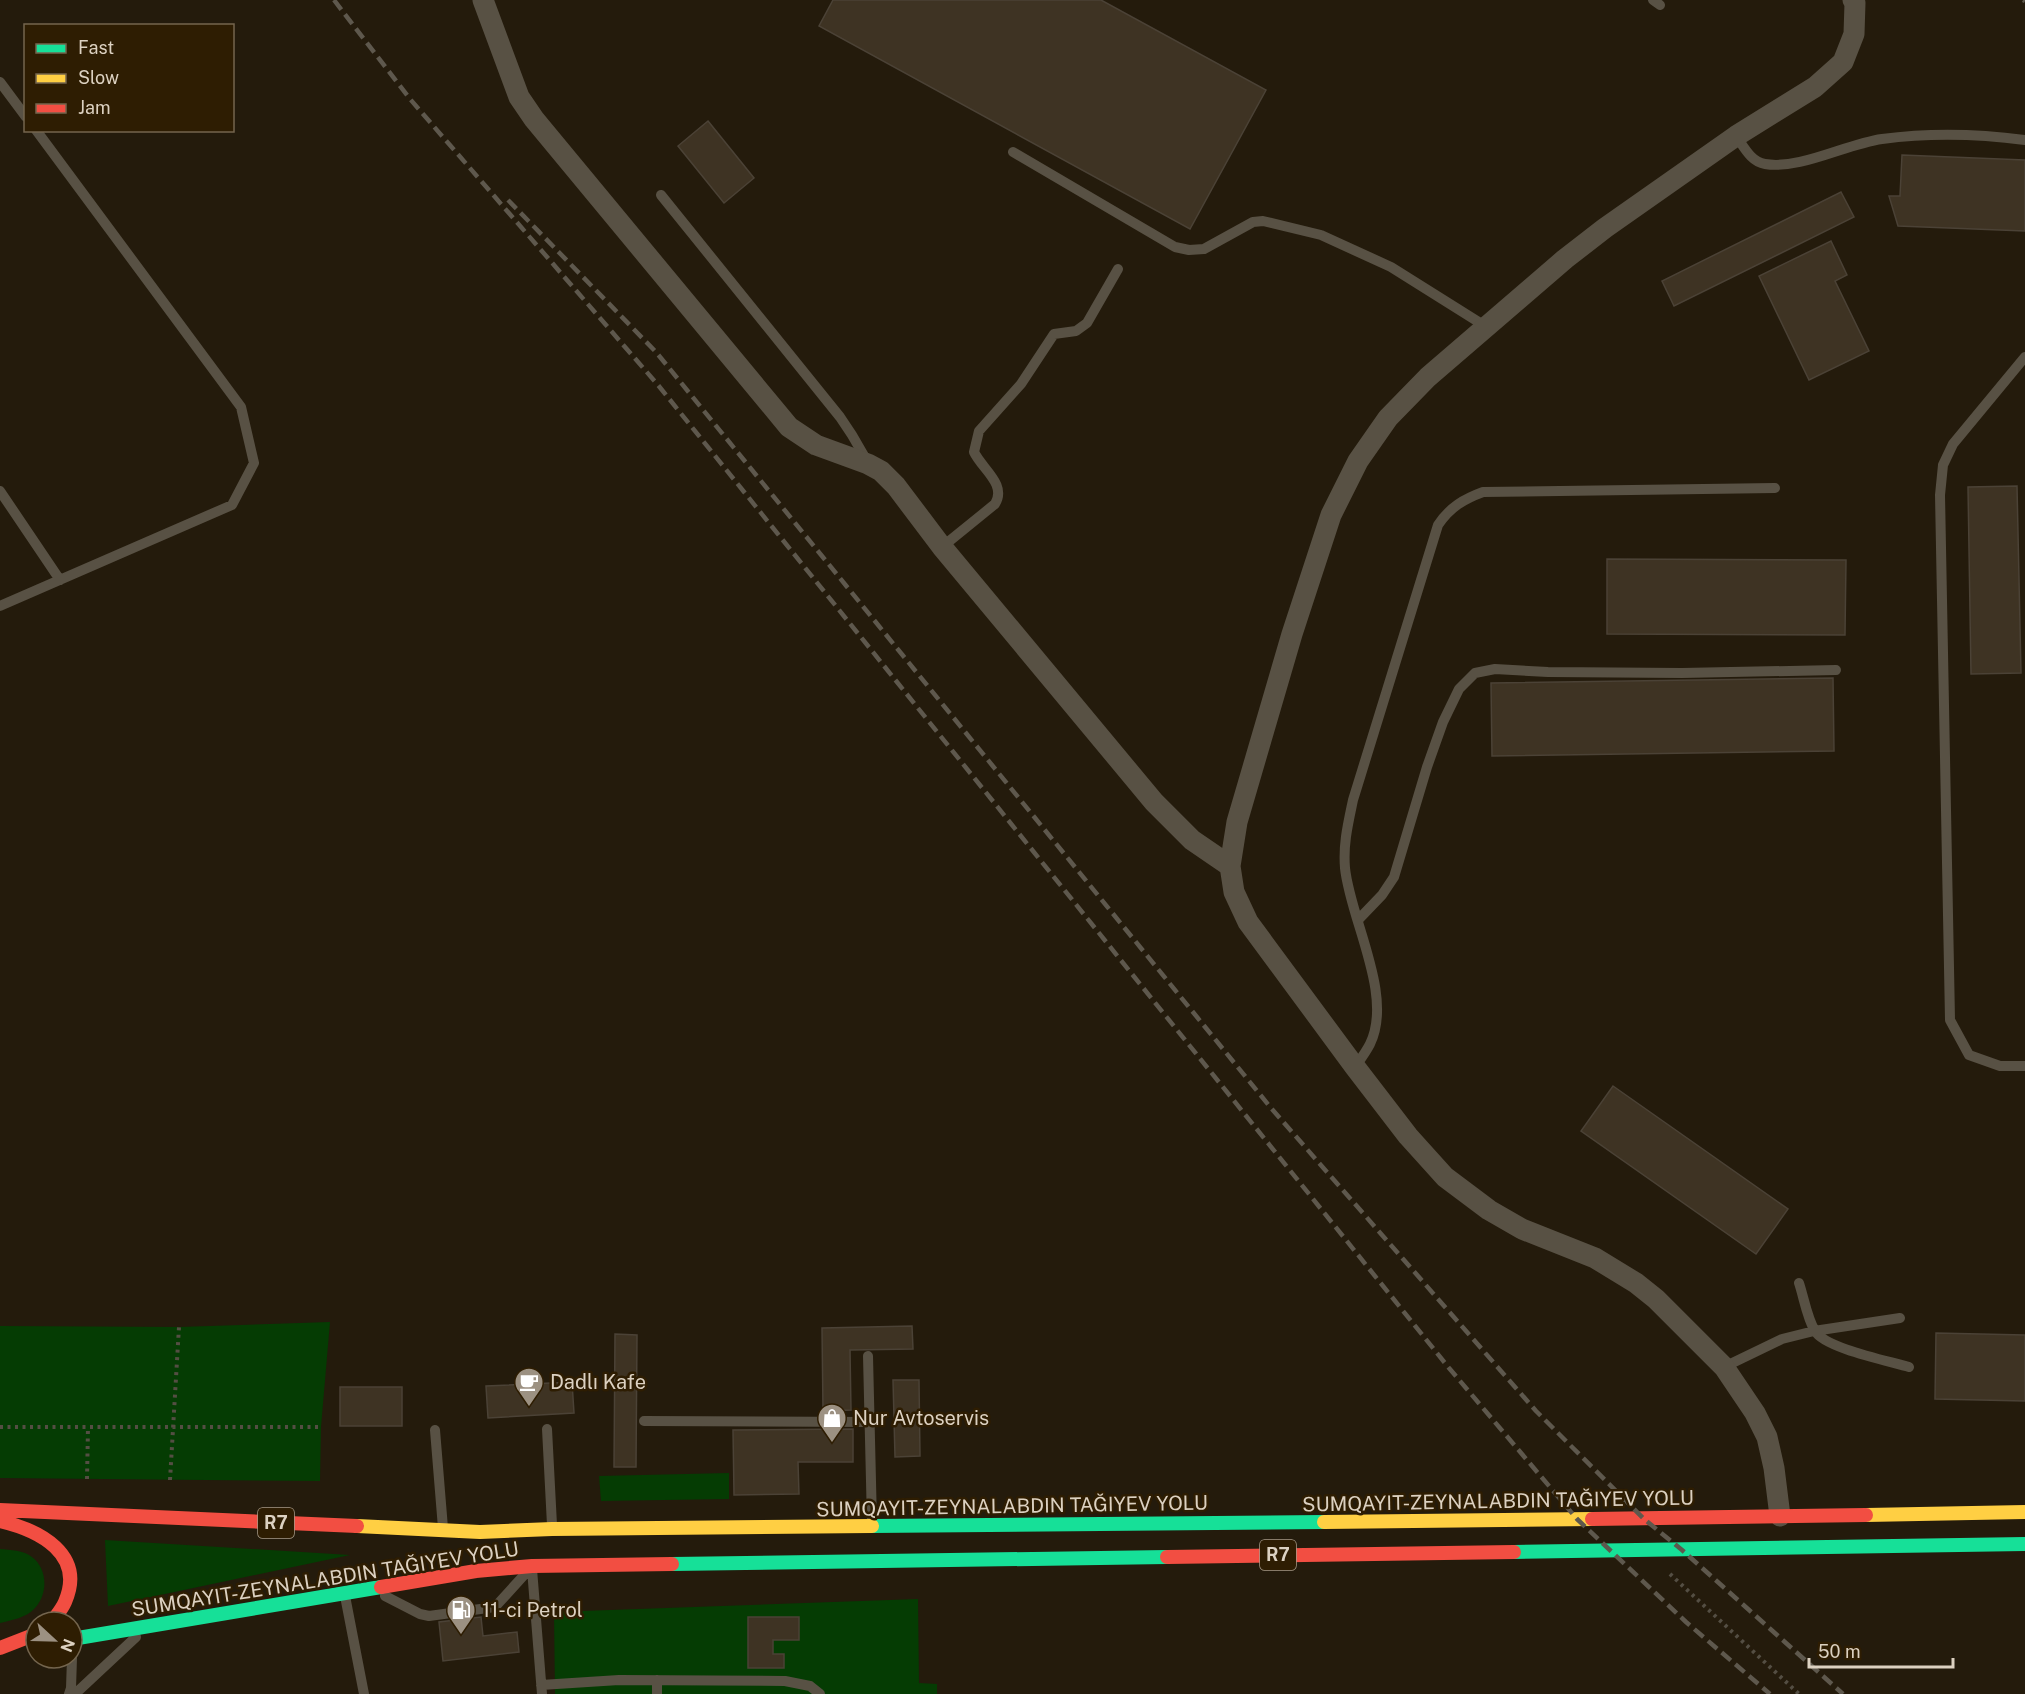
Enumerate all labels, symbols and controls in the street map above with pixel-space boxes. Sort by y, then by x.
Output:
legend [24,24,234,132]
text: Fast [78,37,114,58]
text: Slow [78,67,119,88]
text: Jam [78,97,111,118]
cafe icon: Dadlı Kafe [513,1366,545,1408]
place label: Dadlı Kafe [550,1370,646,1394]
shop icon: Nur Avtoservis [816,1402,848,1444]
place label: Nur Avtoservis [853,1406,989,1430]
street label: SUMQAYIT-ZEYNALABDIN TAĞIYEV YOLU [1302,1486,1694,1516]
street label: SUMQAYIT-ZEYNALABDIN TAĞIYEV YOLU [816,1491,1208,1521]
road number: R7 [258,1508,294,1538]
street label: SUMQAYIT-ZEYNALABDIN TAĞIYEV YOLU [130,1537,520,1621]
road number: R7 [1260,1540,1296,1570]
fuel station icon: 11-ci Petrol [445,1594,477,1636]
place label: 11-ci Petrol [482,1598,583,1622]
north arrow [24,1610,84,1670]
scale bar [1809,1631,1953,1669]
text: N [56,1636,79,1655]
text: 50 m [1818,1641,1861,1662]

